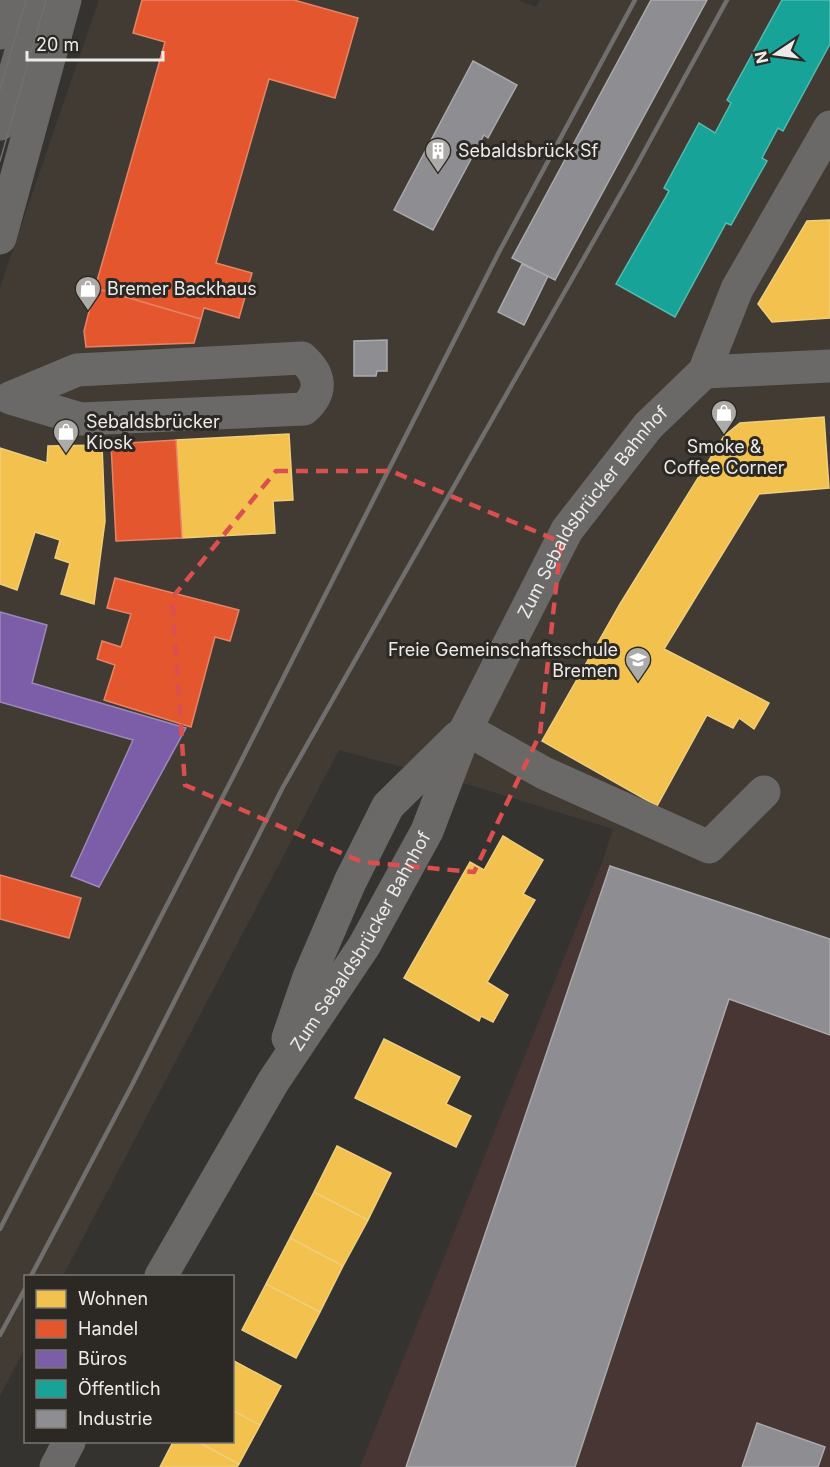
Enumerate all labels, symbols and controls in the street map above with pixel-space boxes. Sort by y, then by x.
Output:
scale bar [27,24,164,62]
north arrow [746,24,806,84]
text: 20 m [36,34,79,55]
text: N [750,49,773,66]
building icon: Sebaldsbrück Sf [423,136,453,174]
place label: Sebaldsbrück Sf [458,140,598,161]
shop icon: Bremer Backhaus [73,274,103,312]
place label: Bremer Backhaus [107,278,257,299]
shop icon: Smoke & Coffee Corner [709,398,739,436]
street label: Zum Sebaldsbrücker Bahnhof [513,402,672,622]
place label: Sebaldsbrücker Kiosk [86,411,220,453]
shop icon: Sebaldsbrücker Kiosk [51,417,81,455]
place label: Smoke & Coffee Corner [664,436,785,478]
place label: Freie Gemeinschaftsschule Bremen [388,639,618,681]
school or university icon: Freie Gemeinschaftsschule Bremen [623,645,653,683]
street label: Zum Sebaldsbrücker Bahnhof [286,827,435,1055]
legend [24,1275,234,1443]
text: Wohnen [78,1288,148,1309]
text: Handel [78,1318,138,1339]
text: Büros [78,1348,127,1369]
text: Öffentlich [78,1377,161,1399]
text: Industrie [78,1408,152,1429]

